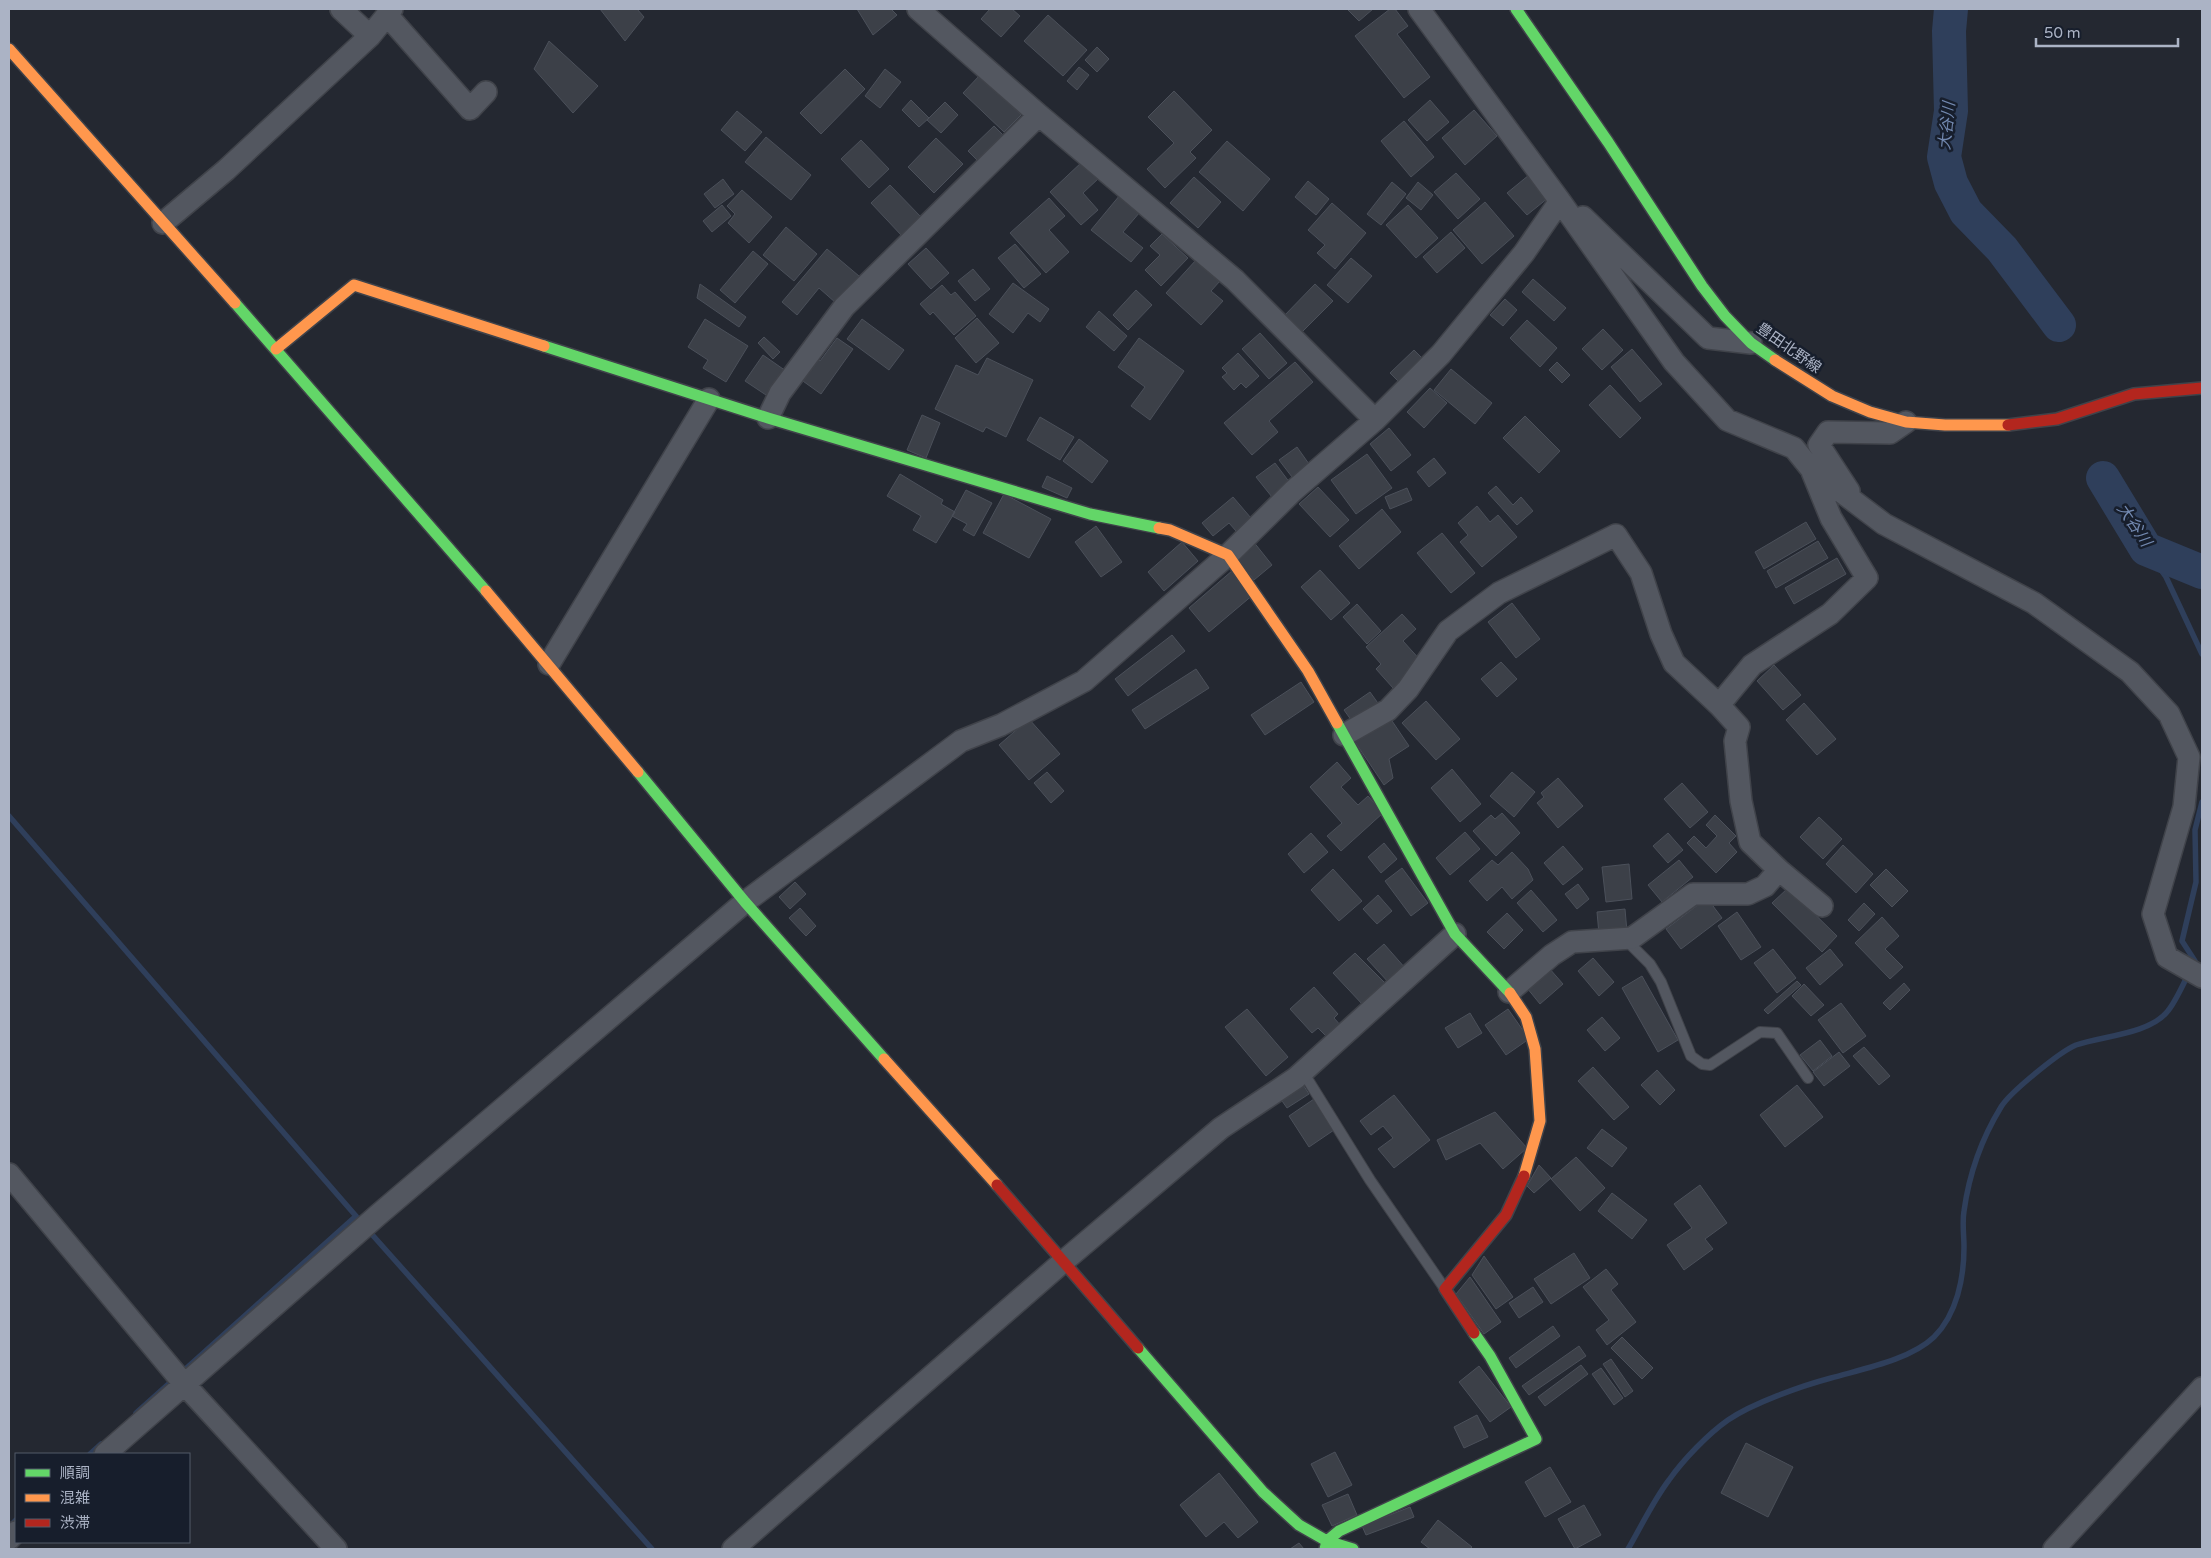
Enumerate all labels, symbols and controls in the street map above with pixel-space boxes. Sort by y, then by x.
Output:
scale bar [2036,15,2178,47]
text: 50 m [2044,24,2081,42]
water label: 大谷川 [1935,99,1960,151]
street label: 豊田北野線 [1753,319,1825,377]
water label: 大谷川 [2112,500,2157,552]
legend [15,1453,190,1543]
text: 順調 [60,1464,90,1482]
text: 混雑 [60,1489,90,1507]
text: 渋滞 [60,1514,90,1532]

